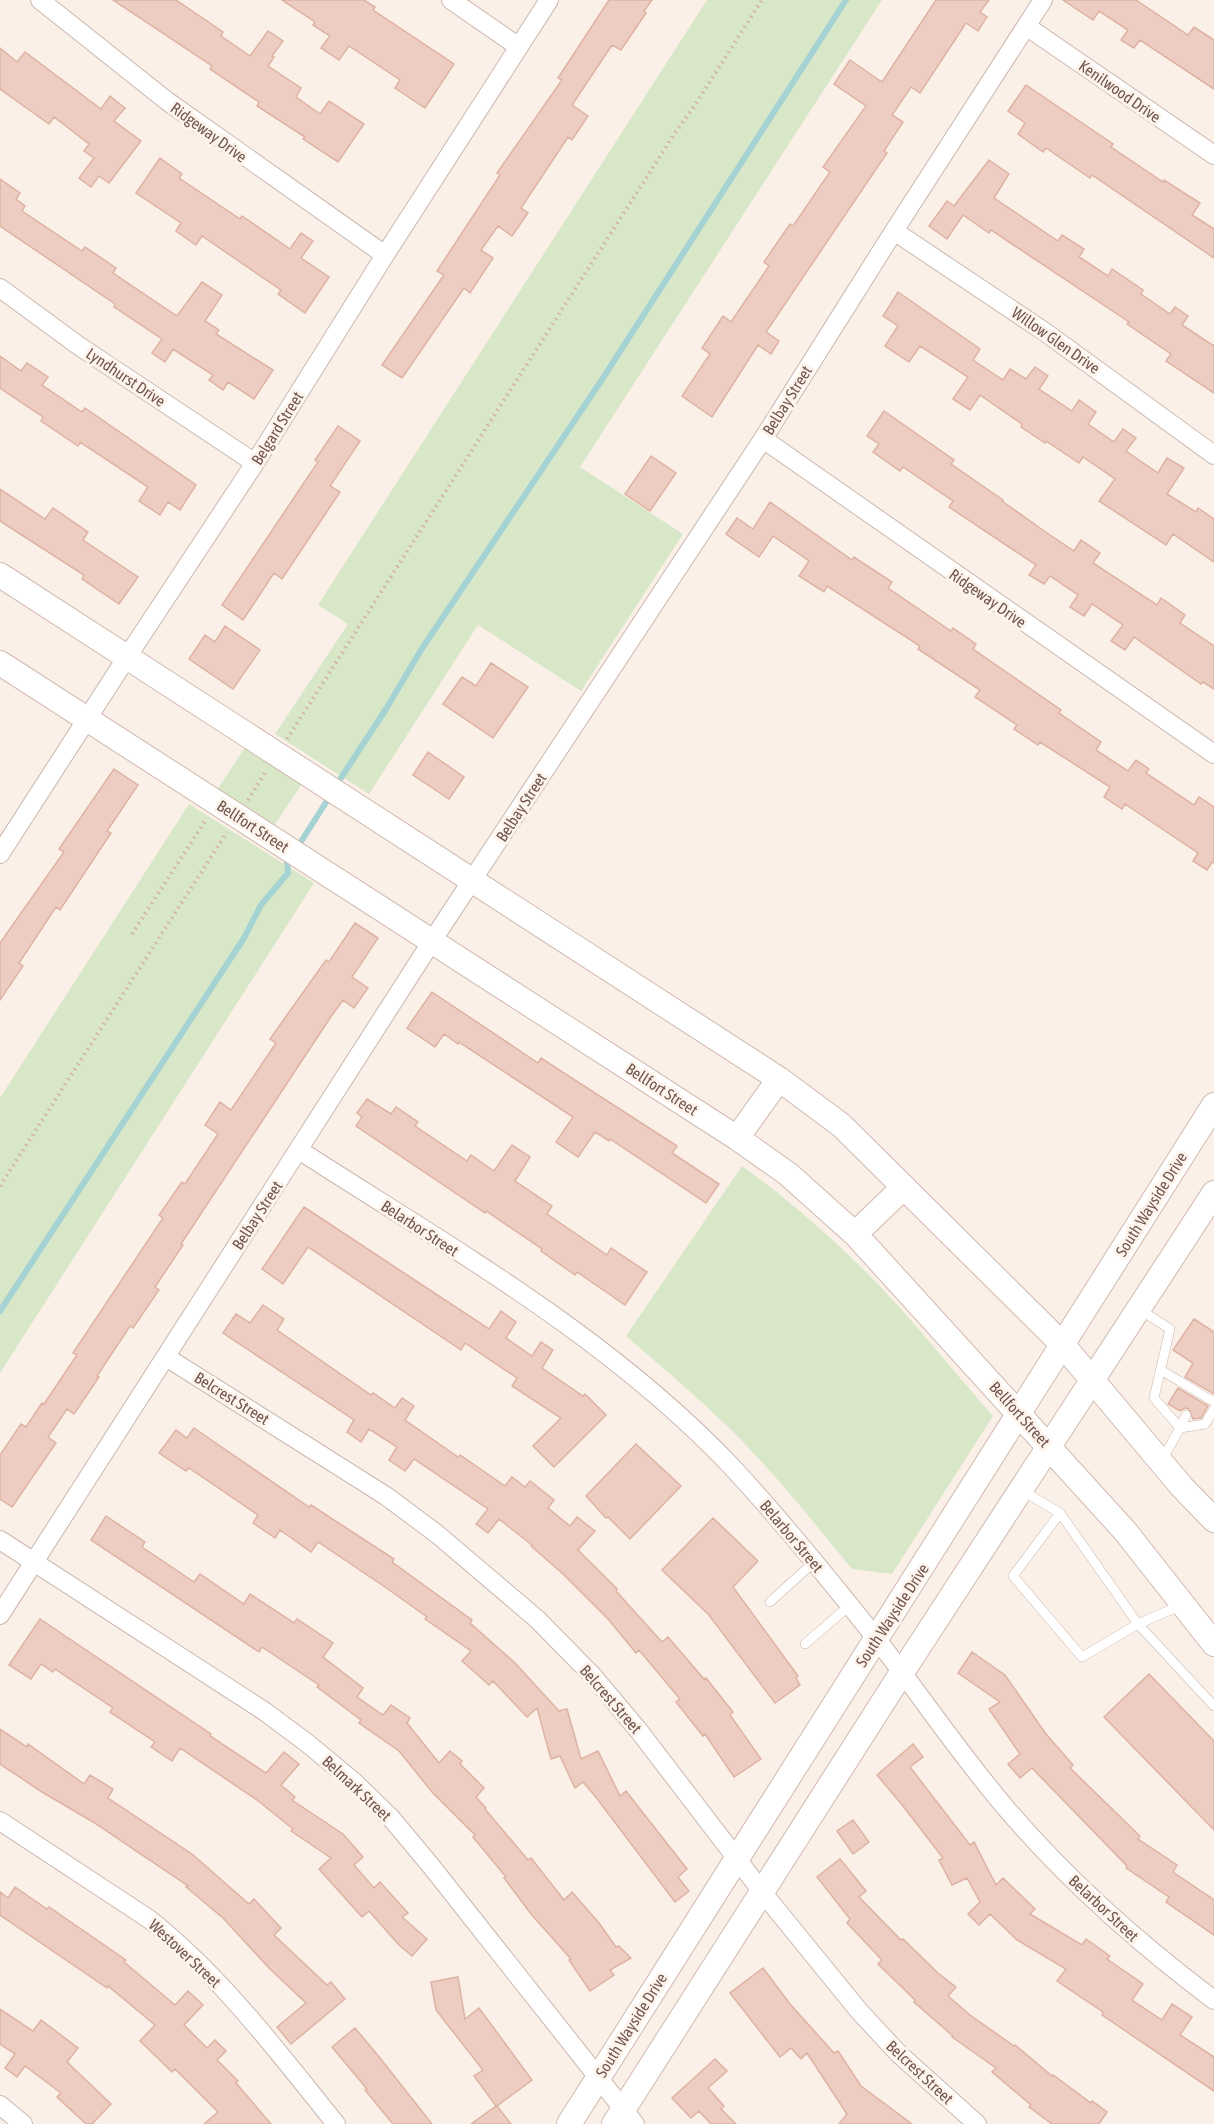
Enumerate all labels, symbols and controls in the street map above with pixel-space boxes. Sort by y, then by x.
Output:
street label: Kenilwood Drive [1076,56,1164,126]
street label: Ridgeway Drive [167,98,251,166]
street label: Willow Glen Drive [1008,303,1104,377]
street label: Lyndhurst Drive [83,344,169,411]
street label: Belbay Street [759,362,816,438]
street label: Belgard Street [248,388,308,468]
street label: Ridgeway Drive [946,565,1030,632]
street label: Belbay Street [492,769,551,845]
street label: Bellfort Street [214,796,292,856]
street label: Bellfort Street [623,1059,701,1119]
street label: South Wayside Drive [1112,1149,1191,1260]
street label: Belbay Street [228,1177,287,1253]
street label: Belarbor Street [378,1196,462,1260]
street label: Belcrest Street [191,1368,273,1428]
street label: Bellfort Street [986,1378,1054,1451]
street label: Belarbor Street [757,1496,828,1576]
street label: South Wayside Drive [852,1560,933,1670]
street label: Belcrest Street [577,1661,646,1737]
street label: Belmark Street [319,1752,395,1825]
street label: Belarbor Street [1066,1871,1143,1945]
street label: Westover Street [145,1915,225,1991]
street label: South Wayside Drive [592,1970,671,2081]
street label: Belcrest Street [883,2037,957,2108]

